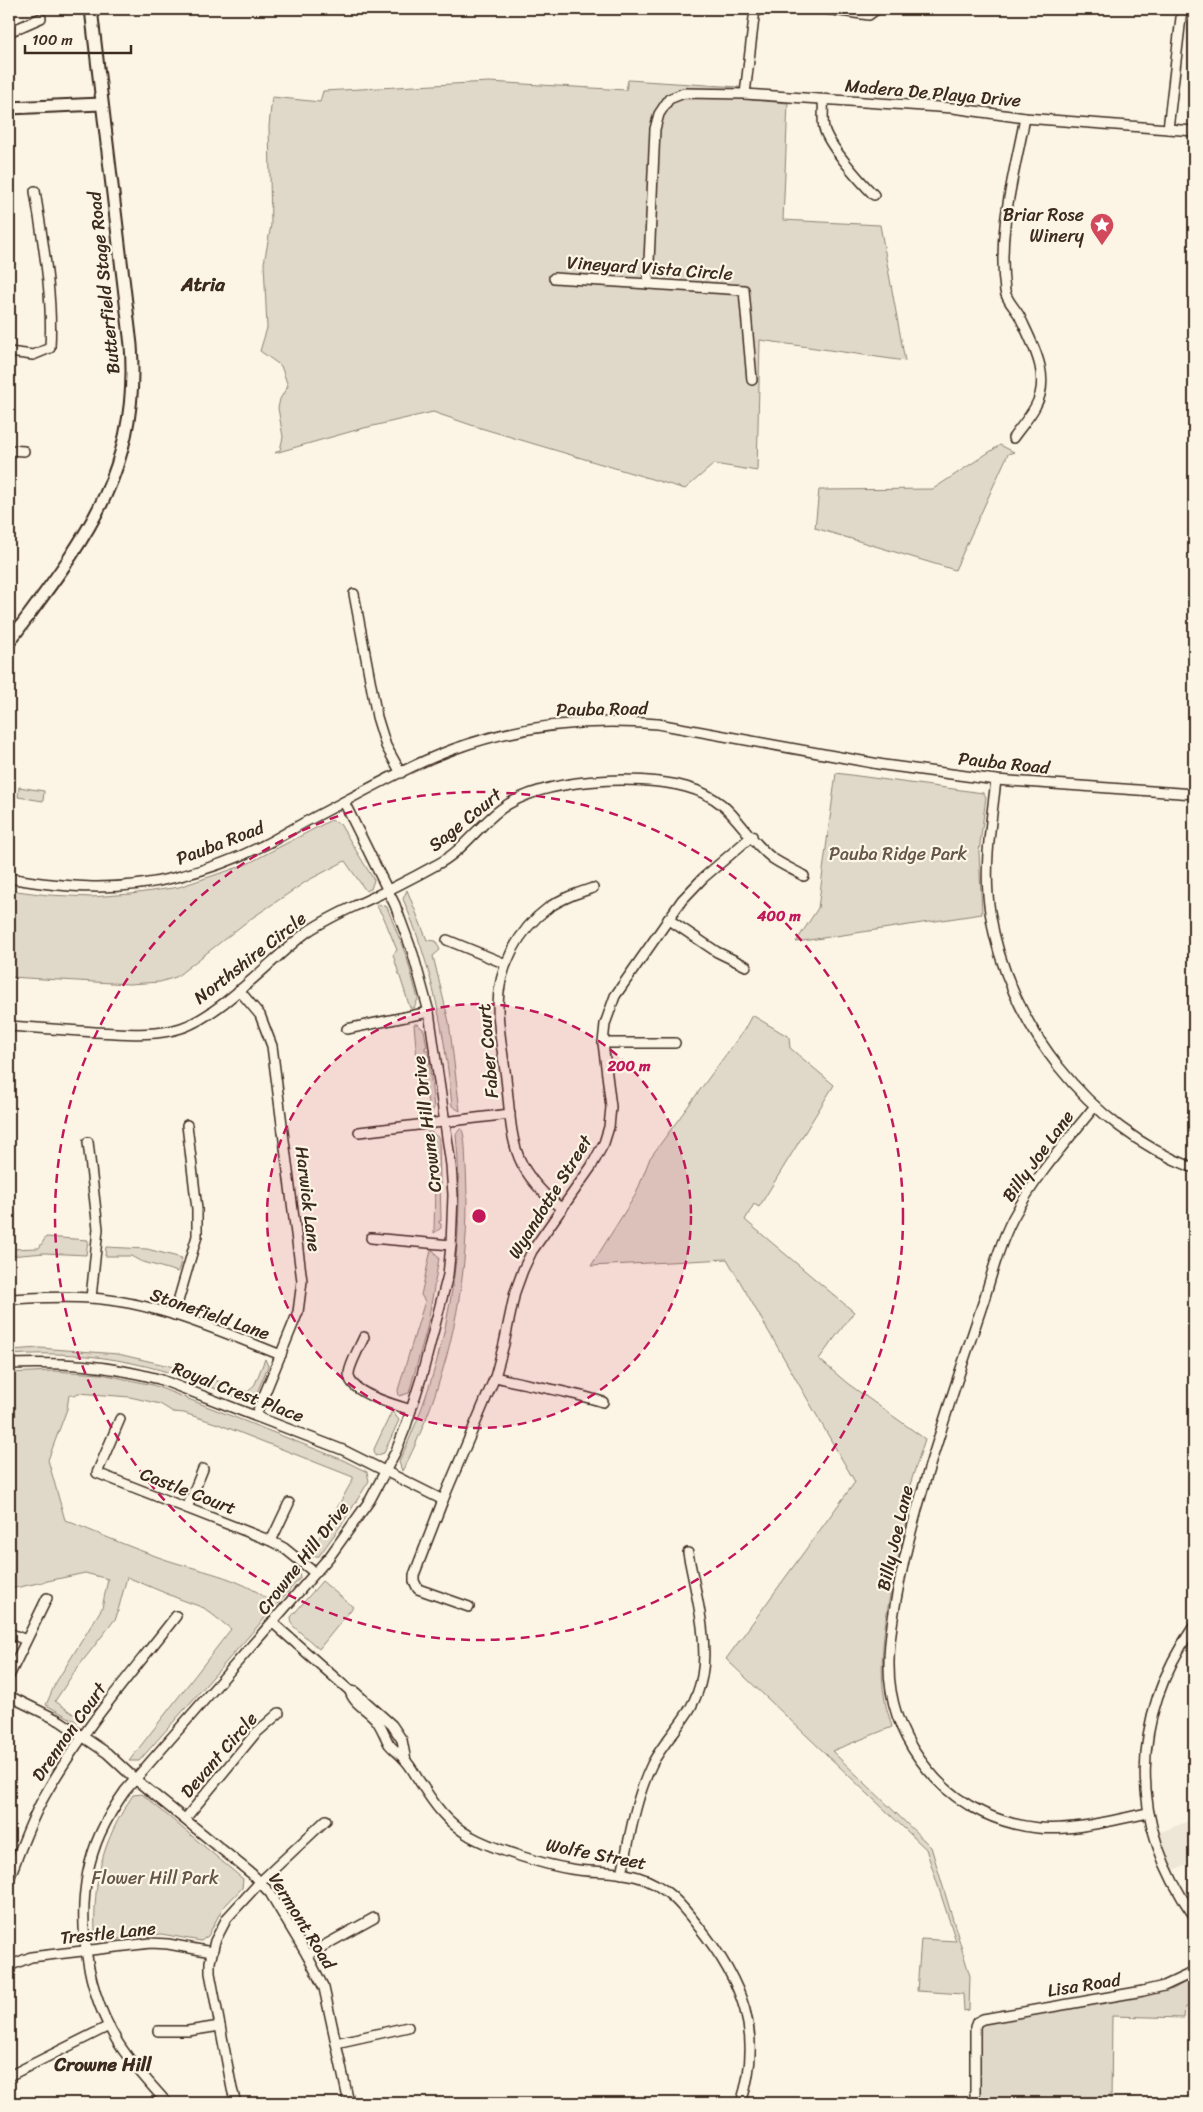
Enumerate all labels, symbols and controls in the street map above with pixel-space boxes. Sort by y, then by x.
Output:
scale bar [25,22,131,54]
text: 100 m [32,27,73,53]
street label: Madera De Playa Drive [844,69,1022,117]
street label: Butterfield Stage Road [78,189,129,376]
place label: Briar Rose Winery [1003,199,1085,252]
place icon: Briar Rose Winery [1089,212,1115,246]
street label: Vineyard Vista Circle [566,246,734,290]
district label: Atria [180,268,225,301]
street label: Pauba Road [556,692,650,726]
street label: Pauba Road [957,742,1053,784]
street label: Sage Court [421,779,510,860]
street label: Pauba Road [171,811,270,874]
park label: Pauba Ridge Park [829,838,967,870]
street label: Northshire Circle [186,903,314,1013]
text: 400 m [756,903,801,929]
street label: Faber Court [468,1002,508,1100]
text: 200 m [606,1053,651,1079]
street label: Crowne Hill Drive [403,1054,451,1194]
street label: Billy Joe Lane [993,1103,1083,1209]
street label: Wyandotte Street [499,1128,601,1265]
street label: Harwick Lane [286,1144,330,1254]
centre of rings [470,1207,488,1225]
street label: Stonefield Lane [146,1279,274,1349]
street label: Royal Crest Place [167,1352,309,1432]
street label: Castle Court [135,1458,241,1524]
street label: Billy Joe Lane [867,1482,923,1594]
street label: Crowne Hill Drive [248,1494,358,1622]
street label: Drennon Court [23,1675,115,1788]
street label: Devant Circle [172,1704,266,1806]
street label: Wolfe Street [543,1829,649,1879]
park label: Flower Hill Park [91,1862,219,1894]
street label: Vermont Road [259,1866,345,1977]
street label: Trestle Lane [59,1912,157,1954]
street label: Lisa Road [1045,1963,1124,2007]
district label: Crowne Hill [54,2048,153,2081]

